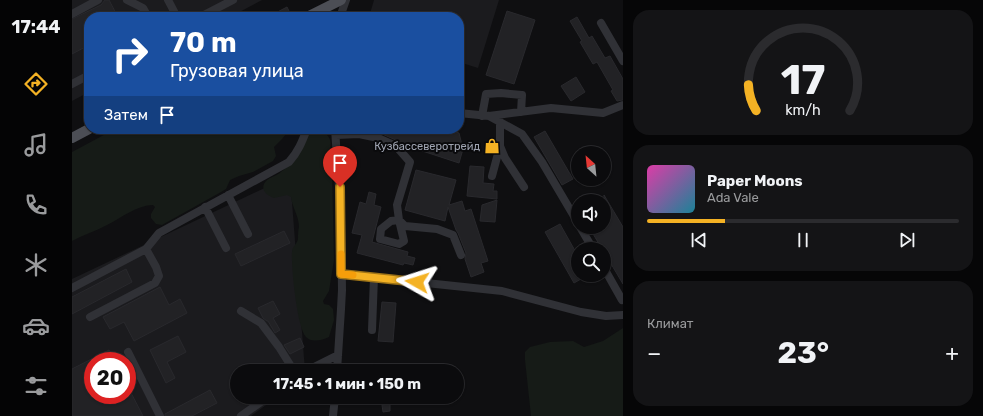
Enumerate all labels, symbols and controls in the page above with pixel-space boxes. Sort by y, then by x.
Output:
text: 17:44 [11,16,61,38]
text: 70 m [170,26,237,59]
icon: right [104,28,156,80]
text: 17 [781,54,825,103]
text: Грузовая улица [170,60,304,82]
icon: directions [22,70,50,98]
text: km/h [785,101,821,118]
icon: arrive [156,104,178,126]
text: Затем [104,106,148,124]
icon: music [22,131,50,159]
shop icon: Кузбассеверотрейд [483,137,501,155]
place label: Кузбассеверотрейд [374,140,480,153]
pin [323,146,357,187]
north arrow [571,146,611,186]
map controls [571,146,611,282]
icon: arrive [329,152,351,174]
text: Paper Moons [707,172,803,190]
text: Ada Vale [707,190,759,205]
icon: phone [22,191,50,219]
button: sound [571,194,611,234]
icon: previous [688,229,710,251]
icon: pause [792,229,814,251]
icon: next [896,229,918,251]
button: search [571,242,611,282]
icon: climate [22,251,50,279]
position arrow [396,261,438,303]
icon: car [22,312,50,340]
text: Климат [647,316,693,331]
text: 23° [777,335,829,371]
text: − [647,340,661,367]
text: + [945,340,959,367]
speed limit sign: 20 [84,352,136,404]
icon: filters [22,372,50,400]
text: 17:45 · 1 мин · 150 m [273,375,421,393]

